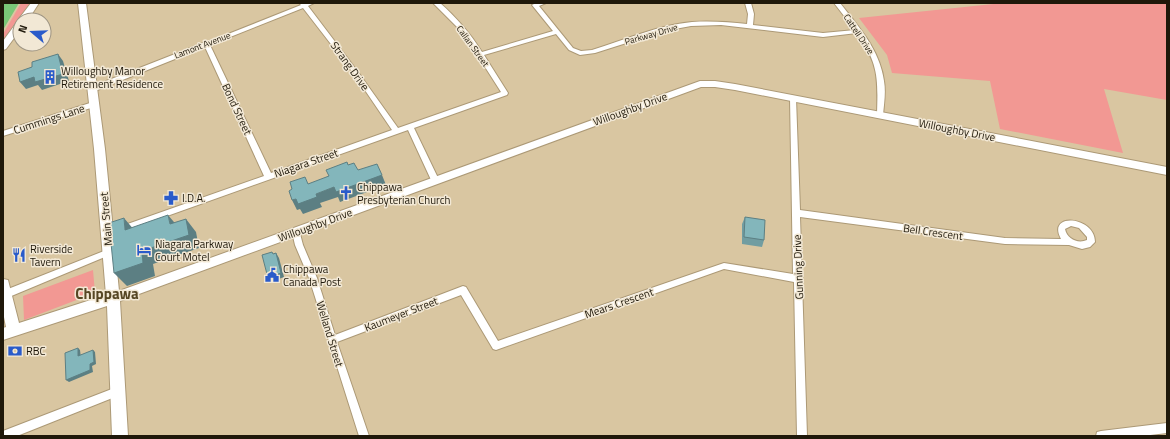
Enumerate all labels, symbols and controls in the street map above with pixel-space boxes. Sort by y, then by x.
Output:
street label: Cattell Drive [841,11,878,57]
north arrow [12,12,52,52]
street label: Parkway Drive [623,20,679,48]
text: N [14,23,31,35]
street label: Callan Street [454,23,493,70]
street label: Lamont Avenue [172,28,232,62]
street label: Strang Drive [327,38,374,94]
place label: Willoughby Manor Retirement Residence [61,63,163,92]
building icon: Willoughby Manor Retirement Residence [42,69,58,85]
street label: Bond Street [218,81,256,137]
street label: Willoughby Drive [591,88,670,130]
street label: Cummings Lane [11,100,87,138]
street label: Willoughby Drive [917,115,997,145]
street label: Niagara Street [272,145,340,181]
place label: Chippawa Presbyterian Church [357,179,451,208]
church icon: Chippawa Presbyterian Church [338,185,354,201]
pharmacy icon: I.D.A. [163,190,179,206]
place label: I.D.A. [182,190,205,206]
street label: Main Street [96,191,116,247]
street label: Willoughby Drive [276,204,355,246]
street label: Bell Crescent [902,220,964,244]
street label: Gunning Drive [789,234,807,300]
place label: Niagara Parkway Court Motel [155,236,234,265]
place label: Riverside Tavern [30,241,73,270]
hotel icon: Niagara Parkway Court Motel [136,242,152,258]
restaurant icon: Riverside Tavern [11,247,27,263]
place label: Chippawa Canada Post [283,261,341,290]
public building icon: Chippawa Canada Post [264,267,280,283]
district label: Chippawa [75,282,139,305]
street label: Mears Crescent [582,284,656,322]
street label: Kaumeyer Street [362,293,440,335]
street label: Welland Street [312,299,348,369]
bank icon: RBC [7,343,23,359]
place label: RBC [26,343,46,359]

